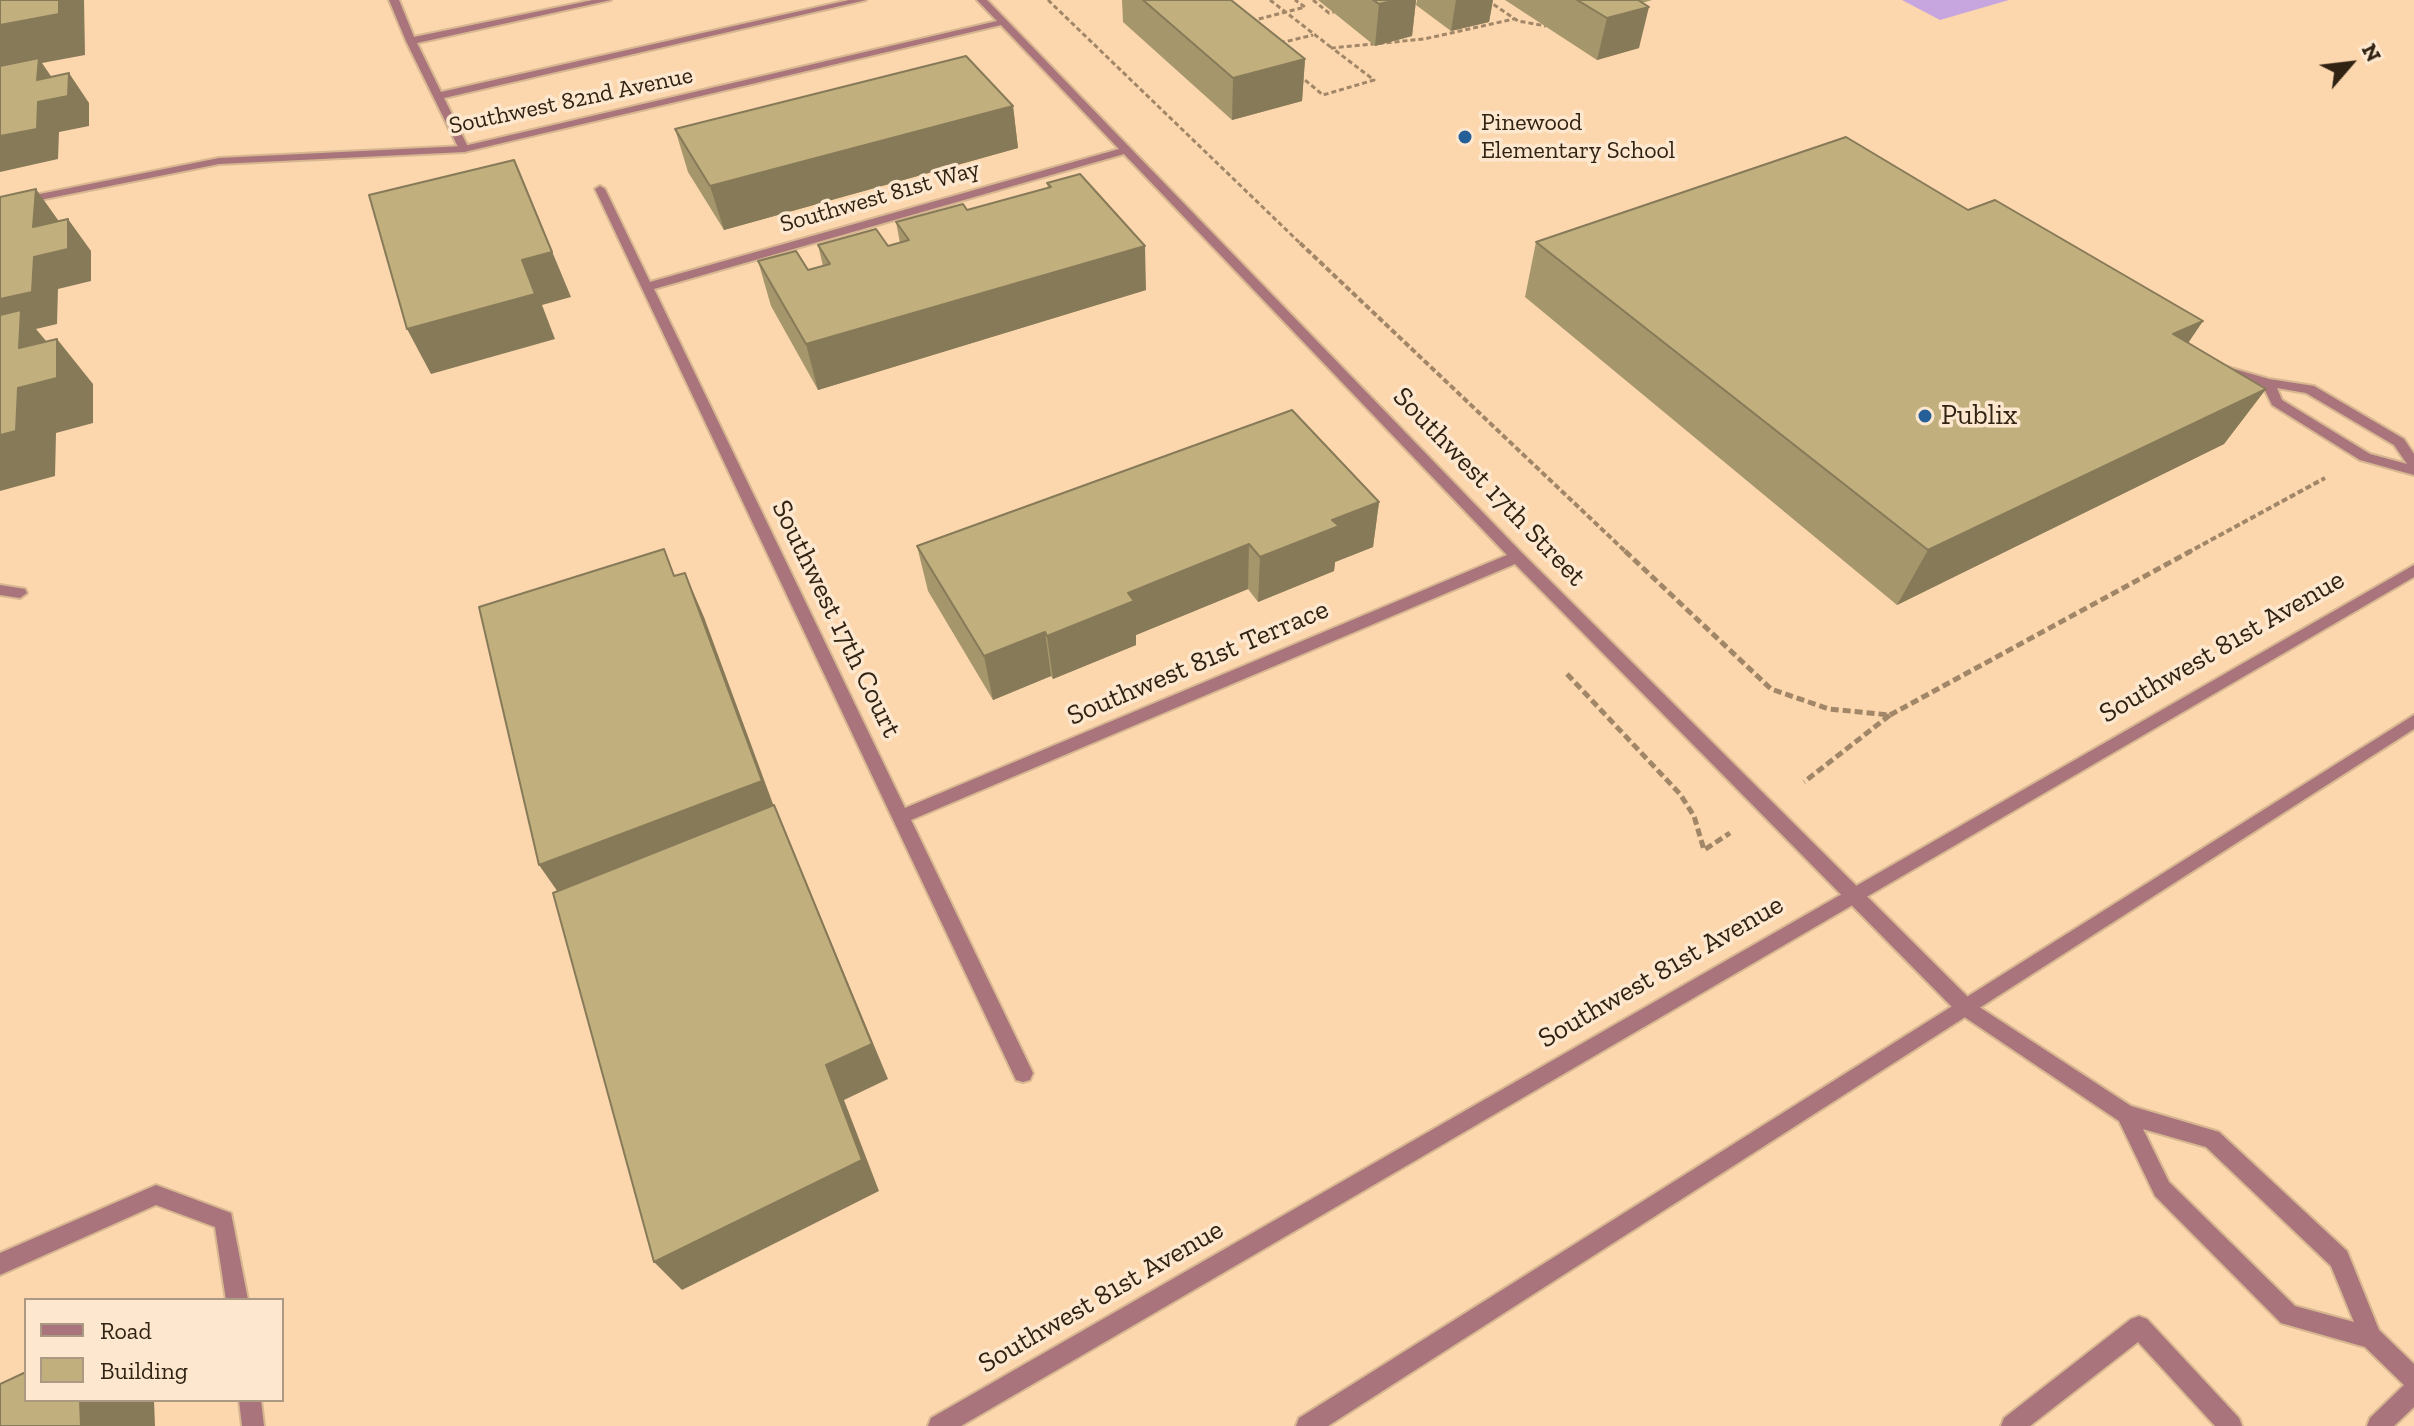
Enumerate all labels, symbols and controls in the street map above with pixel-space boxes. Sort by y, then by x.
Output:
north arrow [2310,24,2390,104]
text: N [2356,39,2387,66]
street label: Southwest 82nd Avenue [447,61,695,141]
place label: Pinewood Elementary School [1481,109,1675,165]
marker: Pinewood Elementary School [1456,128,1474,146]
street label: Southwest 81st Way [777,155,983,239]
street label: Southwest 17th Street [1385,381,1593,593]
place label: Publix [1941,399,2017,433]
marker: Publix [1916,407,1934,425]
street label: Southwest 17th Court [764,495,908,743]
street label: Southwest 81st Avenue [2093,563,2351,731]
street label: Southwest 81st Terrace [1062,593,1334,733]
street label: Southwest 81st Avenue [1532,888,1790,1056]
street label: Southwest 81st Avenue [972,1213,1230,1381]
legend [24,1298,284,1402]
text: Road [100,1316,152,1345]
text: Building [100,1356,188,1385]

